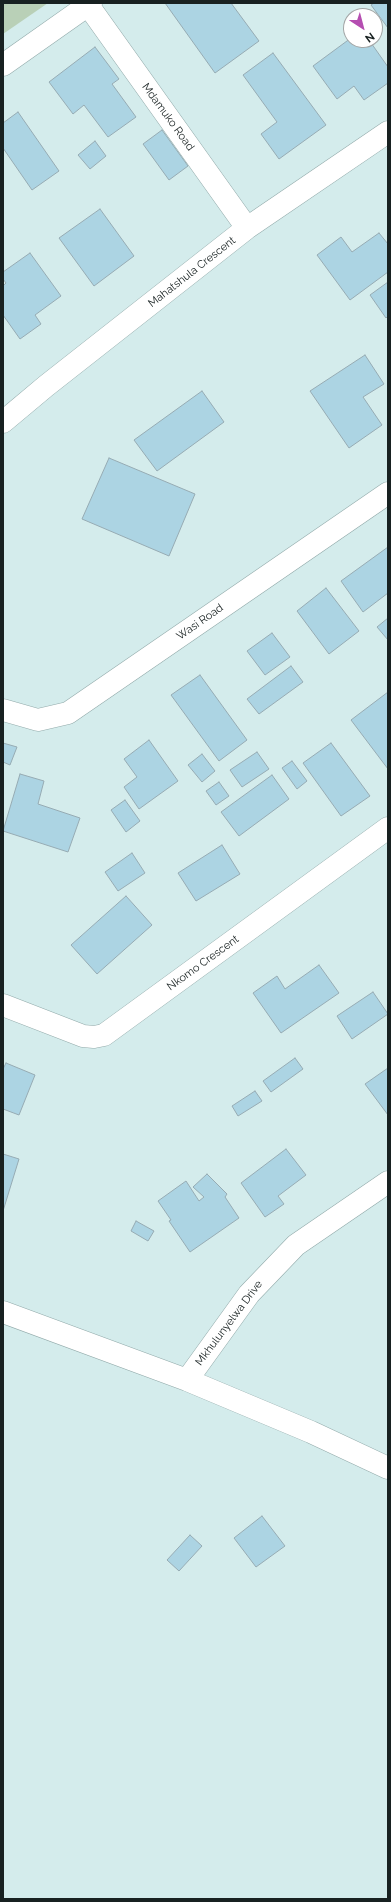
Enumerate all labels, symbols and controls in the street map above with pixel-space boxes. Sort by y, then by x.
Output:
north arrow [343,8,383,48]
text: N [363,30,377,45]
street label: Mdamuko Road [139,81,197,153]
street label: Mahatshula Crescent [146,234,238,310]
street label: Wasi Road [174,601,226,643]
street label: Nkomo Crescent [165,933,241,993]
street label: Mkhulunyelwa Drive [193,1278,265,1368]

